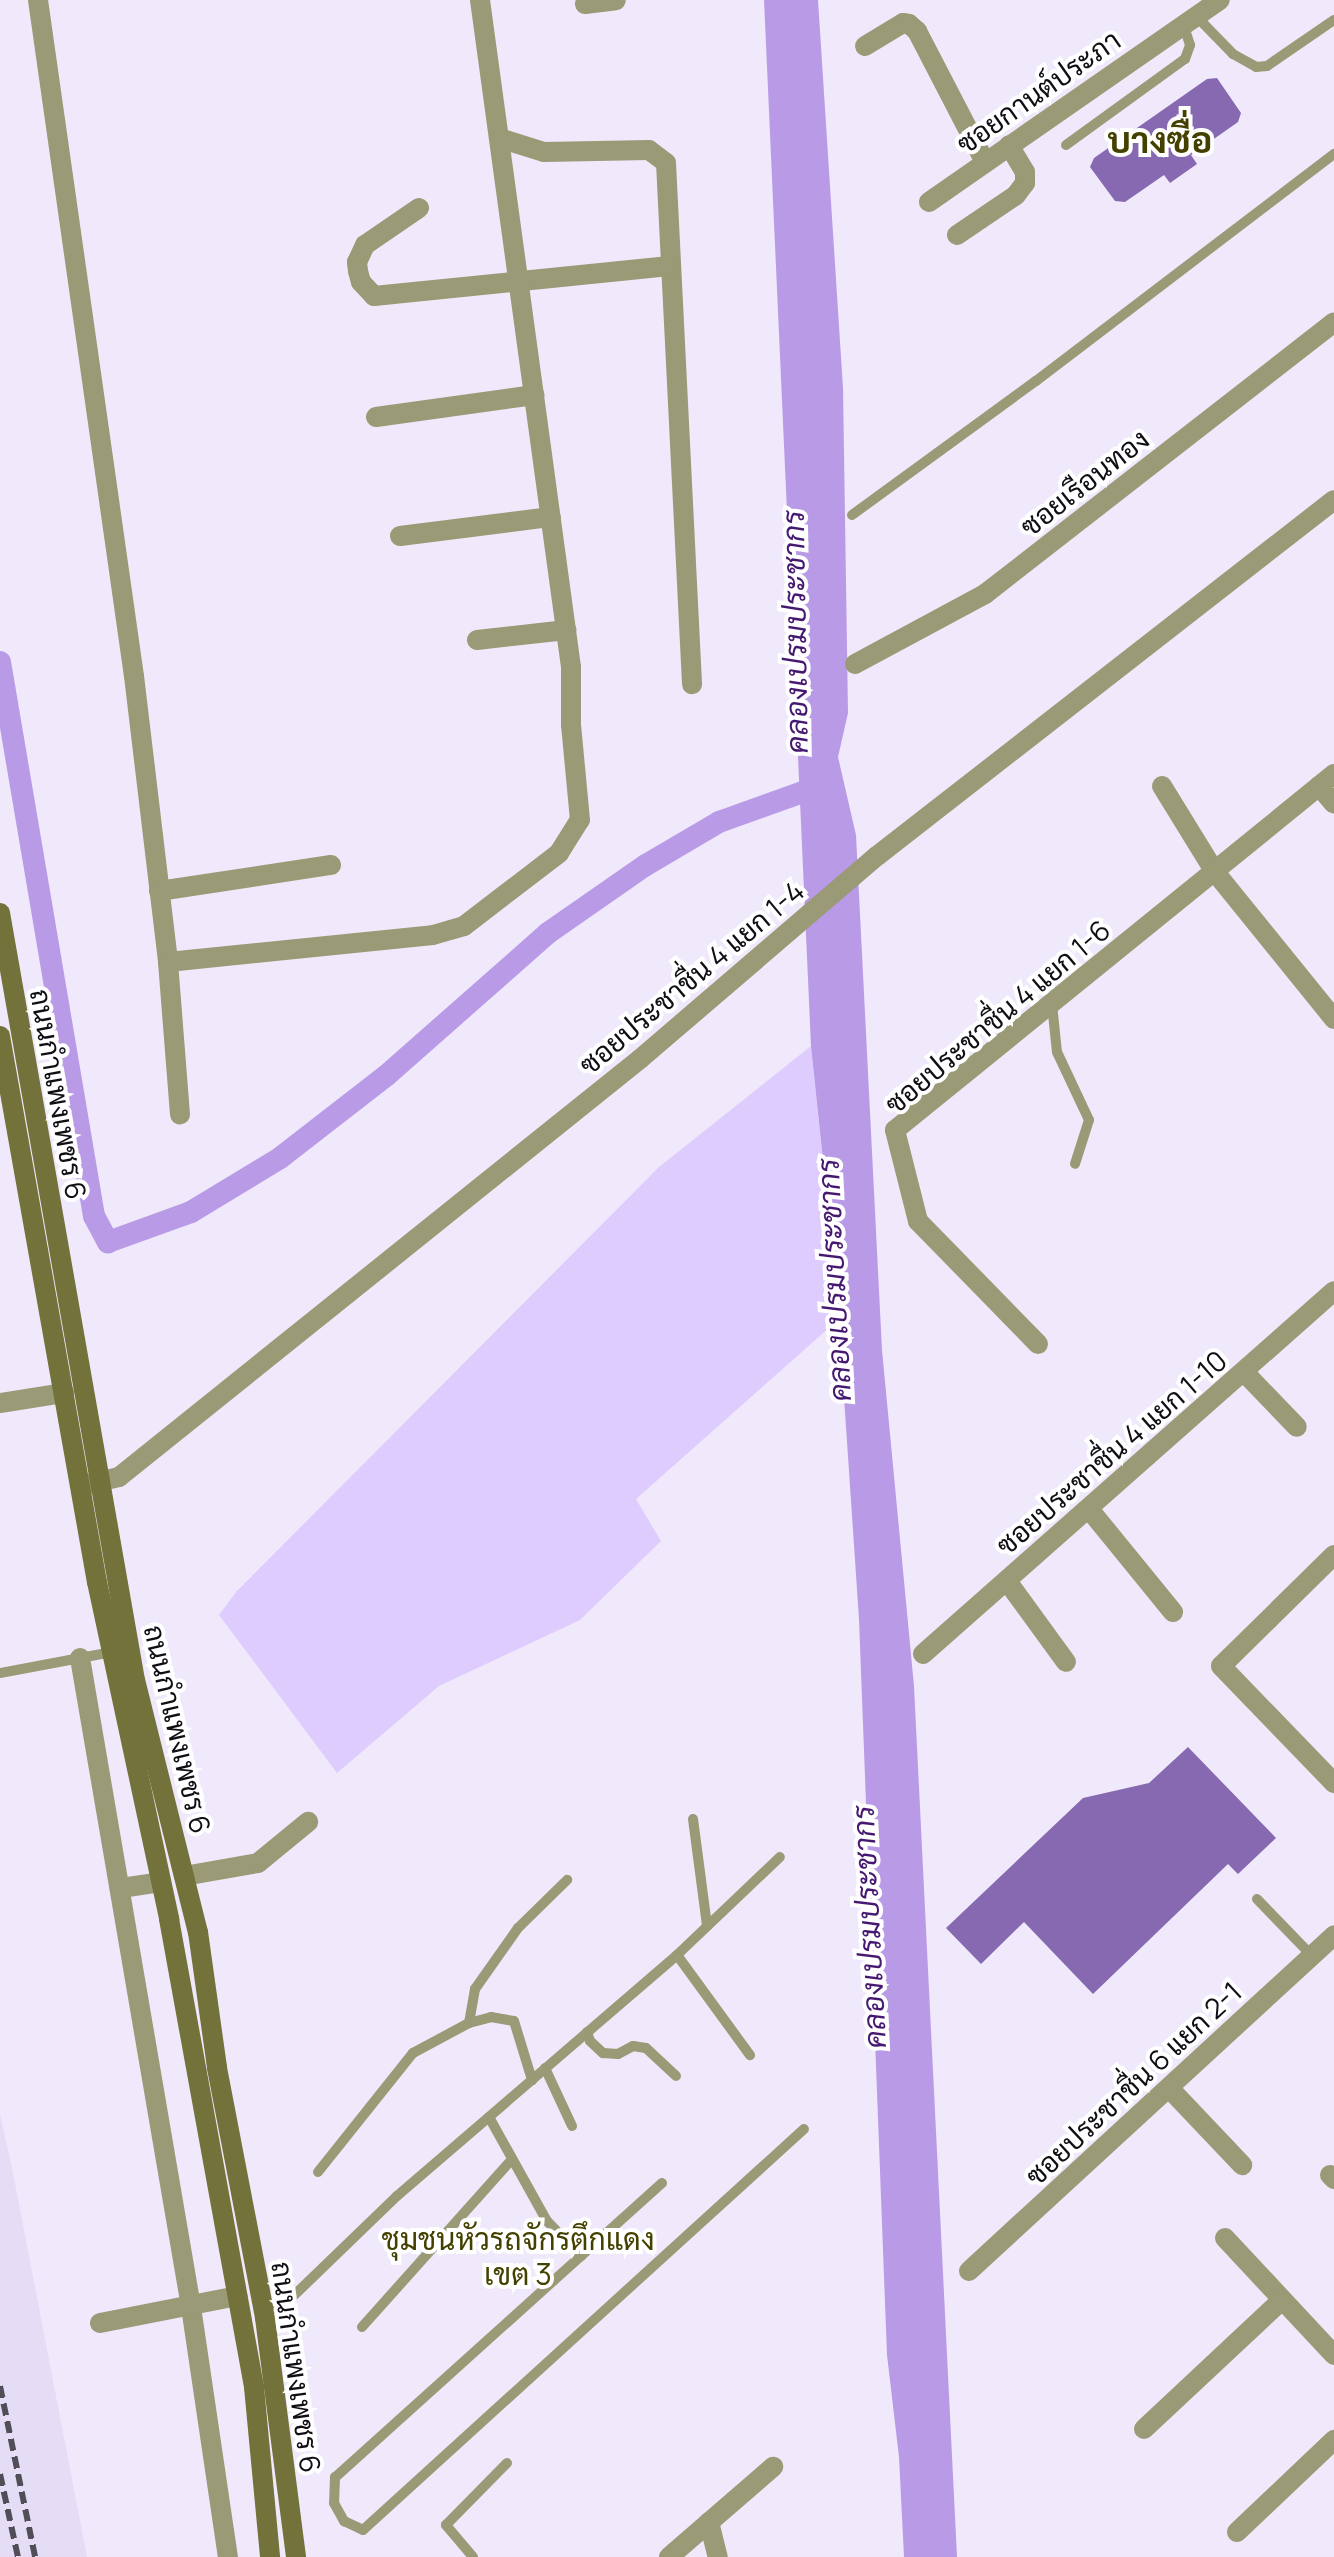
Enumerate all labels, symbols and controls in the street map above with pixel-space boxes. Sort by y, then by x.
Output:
street label: ซอยกานต์ประภา [950,22,1126,160]
district label: บางซื่อ [1108,118,1212,162]
street label: ซอยเรือนทอง [1013,421,1155,543]
water label: คลองเปรมประชากร [775,510,815,754]
street label: ซอยประชาชื่น 4 แยก 1-4 [572,873,810,1081]
street label: ซอยประชาชื่น 4 แยก 1-6 [878,912,1116,1120]
street label: ถนนกำแพงเพชร 6 [24,986,94,1202]
water label: คลองเปรมประชากร [810,1158,858,1402]
street label: ซอยประชาชื่น 4 แยก 1-10 [989,1343,1233,1561]
street label: ถนนกำแพงเพชร 6 [138,1621,218,1837]
water label: คลองเปรมประชากร [845,1805,893,2049]
street label: ซอยประชาชื่น 6 แยก 2-1 [1018,1974,1248,2192]
district label: ชุมชนหัวรถจักรตึกแดง เขต 3 [382,2221,654,2292]
street label: ถนนกำแพงเพชร 6 [266,2259,328,2475]

